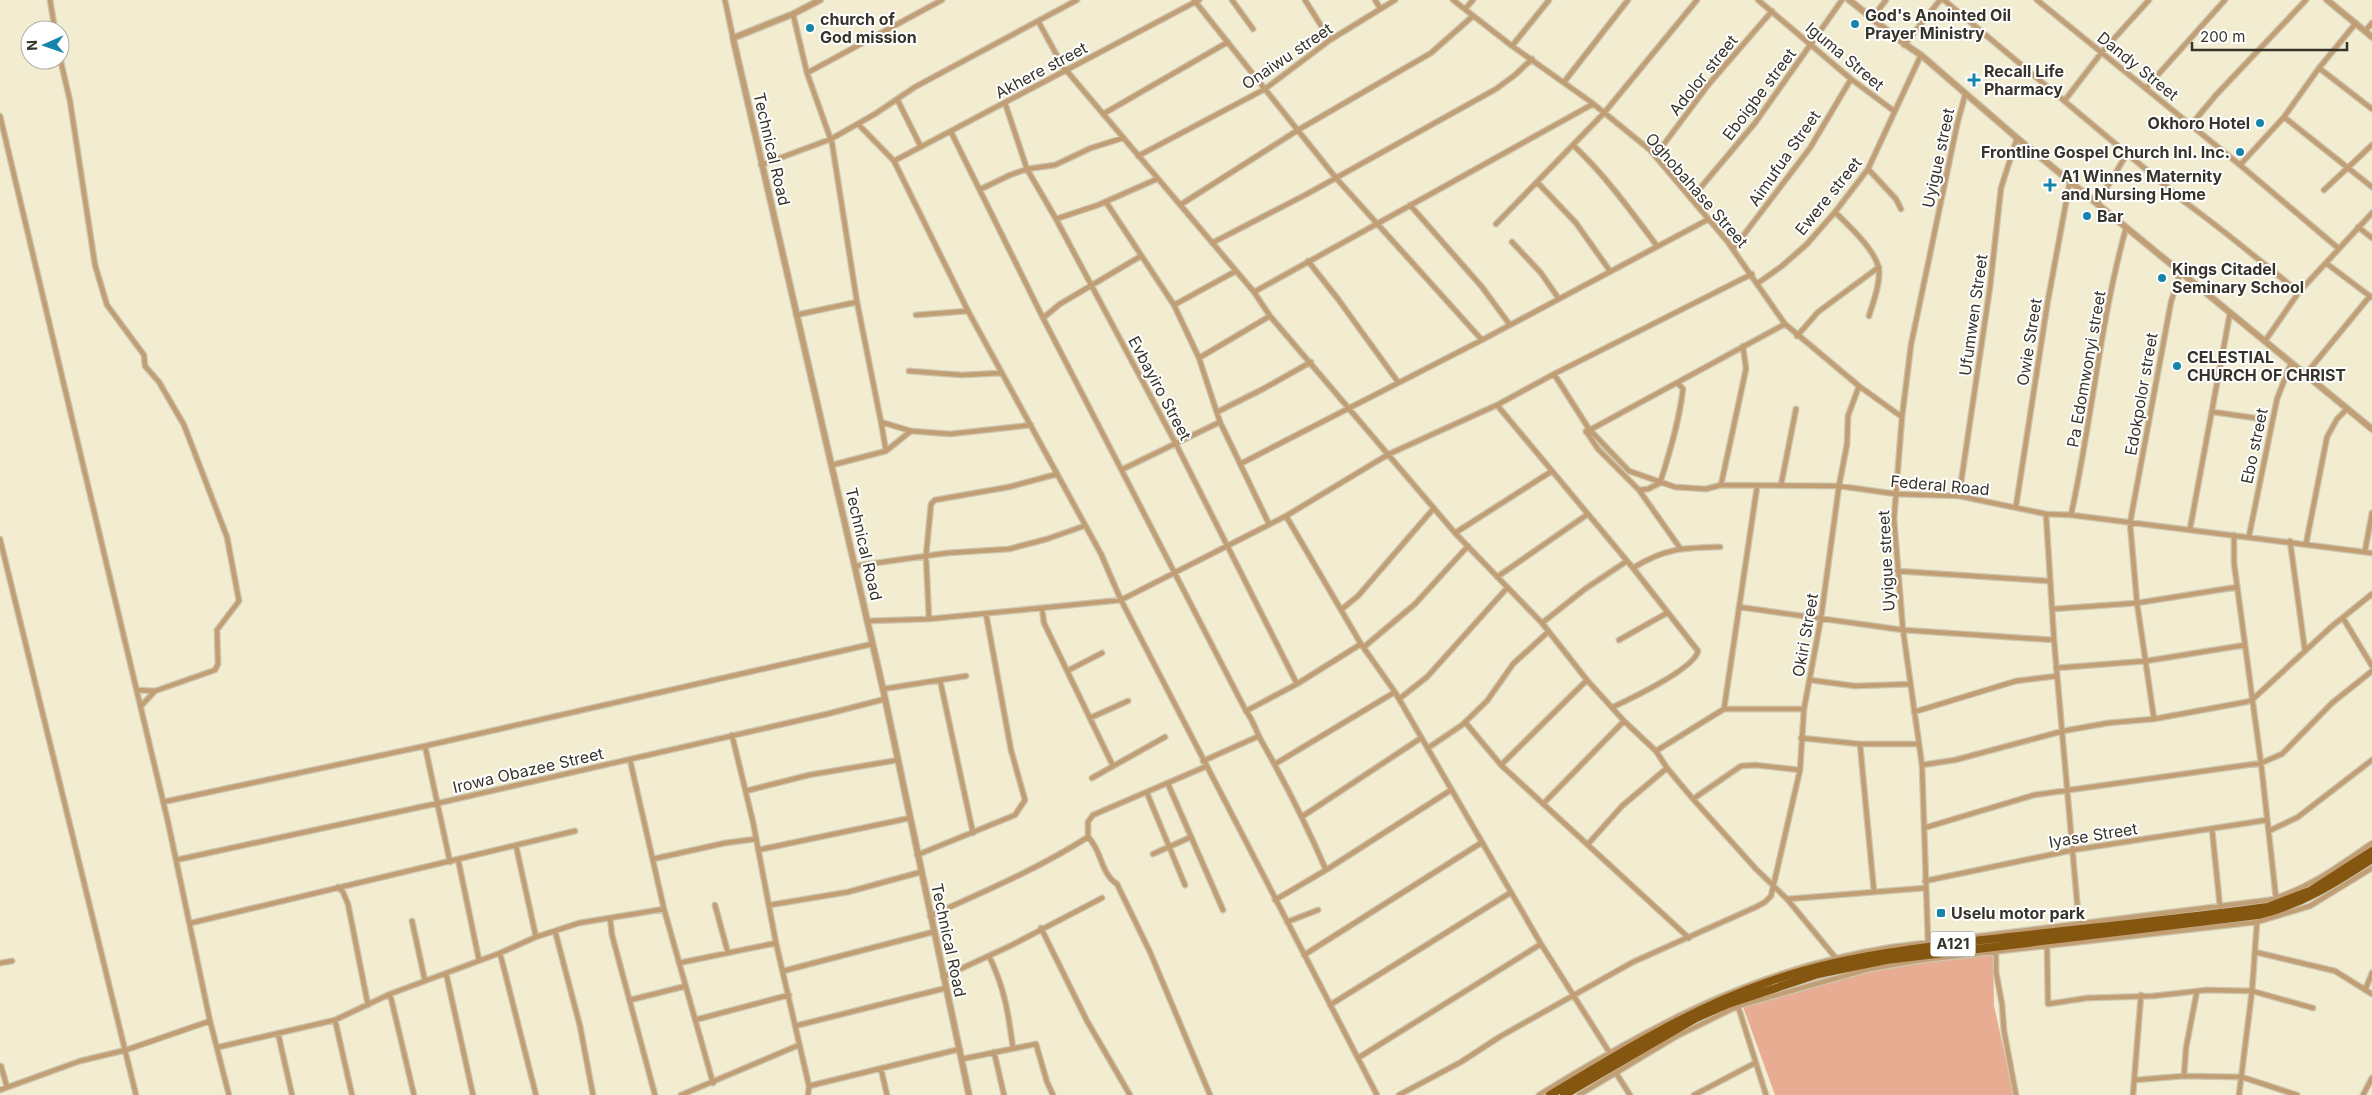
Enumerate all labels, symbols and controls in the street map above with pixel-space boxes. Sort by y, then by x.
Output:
place label: God's Anointed Oil Prayer Ministry [1865,5,2011,43]
place label: church of God mission [820,9,917,47]
street label: Iguma Street [1802,17,1888,95]
street label: Onaiwu street [1238,18,1336,94]
marker: God's Anointed Oil Prayer Ministry [1849,18,1861,30]
north arrow [20,20,70,70]
scale bar [2192,20,2347,52]
marker: church of God mission [804,22,816,34]
street label: Dandy Street [2093,27,2183,105]
text: 200 m [2200,27,2245,46]
street label: Adolor street [1664,31,1742,119]
street label: Akhere street [991,37,1091,103]
text: N [23,40,40,51]
street label: Eboigbe street [1718,44,1800,144]
place label: Recall Life Pharmacy [1984,61,2064,99]
marker: Recall Life Pharmacy [1968,74,1980,86]
street label: Technical Road [749,90,795,208]
street label: Aimufua Street [1744,106,1824,210]
street label: Uyigue street [1918,106,1958,210]
place label: Okhoro Hotel [2148,113,2250,133]
marker: Okhoro Hotel [2254,117,2266,129]
street label: Oghobahase Street [1642,128,1752,252]
place label: Frontline Gospel Church Inl. Inc. [1981,142,2230,162]
marker: Frontline Gospel Church Inl. Inc. [2234,146,2246,158]
street label: Ewere street [1790,153,1866,239]
place label: A1 Winnes Maternity and Nursing Home [2061,166,2223,204]
marker: A1 Winnes Maternity and Nursing Home [2043,178,2057,192]
place label: Bar [2097,206,2124,226]
marker: Bar [2081,210,2093,222]
street label: Ufumwen Street [1955,253,1991,377]
place label: Kings Citadel Seminary School [2172,259,2304,297]
marker: Kings Citadel Seminary School [2156,272,2168,284]
street label: Pa Edomwonyi street [2062,289,2110,449]
street label: Owie Street [2012,297,2046,387]
street label: Edokpolor street [2120,331,2162,457]
street label: Evbayiro Street [1124,332,1196,444]
place label: CELESTIAL CHURCH OF CHRIST [2187,347,2346,385]
marker: CELESTIAL CHURCH OF CHRIST [2171,360,2183,372]
street label: Ebo street [2236,406,2272,486]
street label: Federal Road [1890,471,1990,499]
street label: Technical Road [841,485,887,603]
street label: Uyigue street [1873,510,1899,612]
street label: Okiri Street [1788,592,1822,678]
street label: Irowa Obazee Street [451,743,605,797]
street label: Iyase Street [2047,818,2139,852]
street label: Technical Road [927,881,971,999]
place label: Uselu motor park [1951,903,2086,923]
marker: Uselu motor park [1935,907,1947,919]
road number: A121 [1930,932,1976,956]

